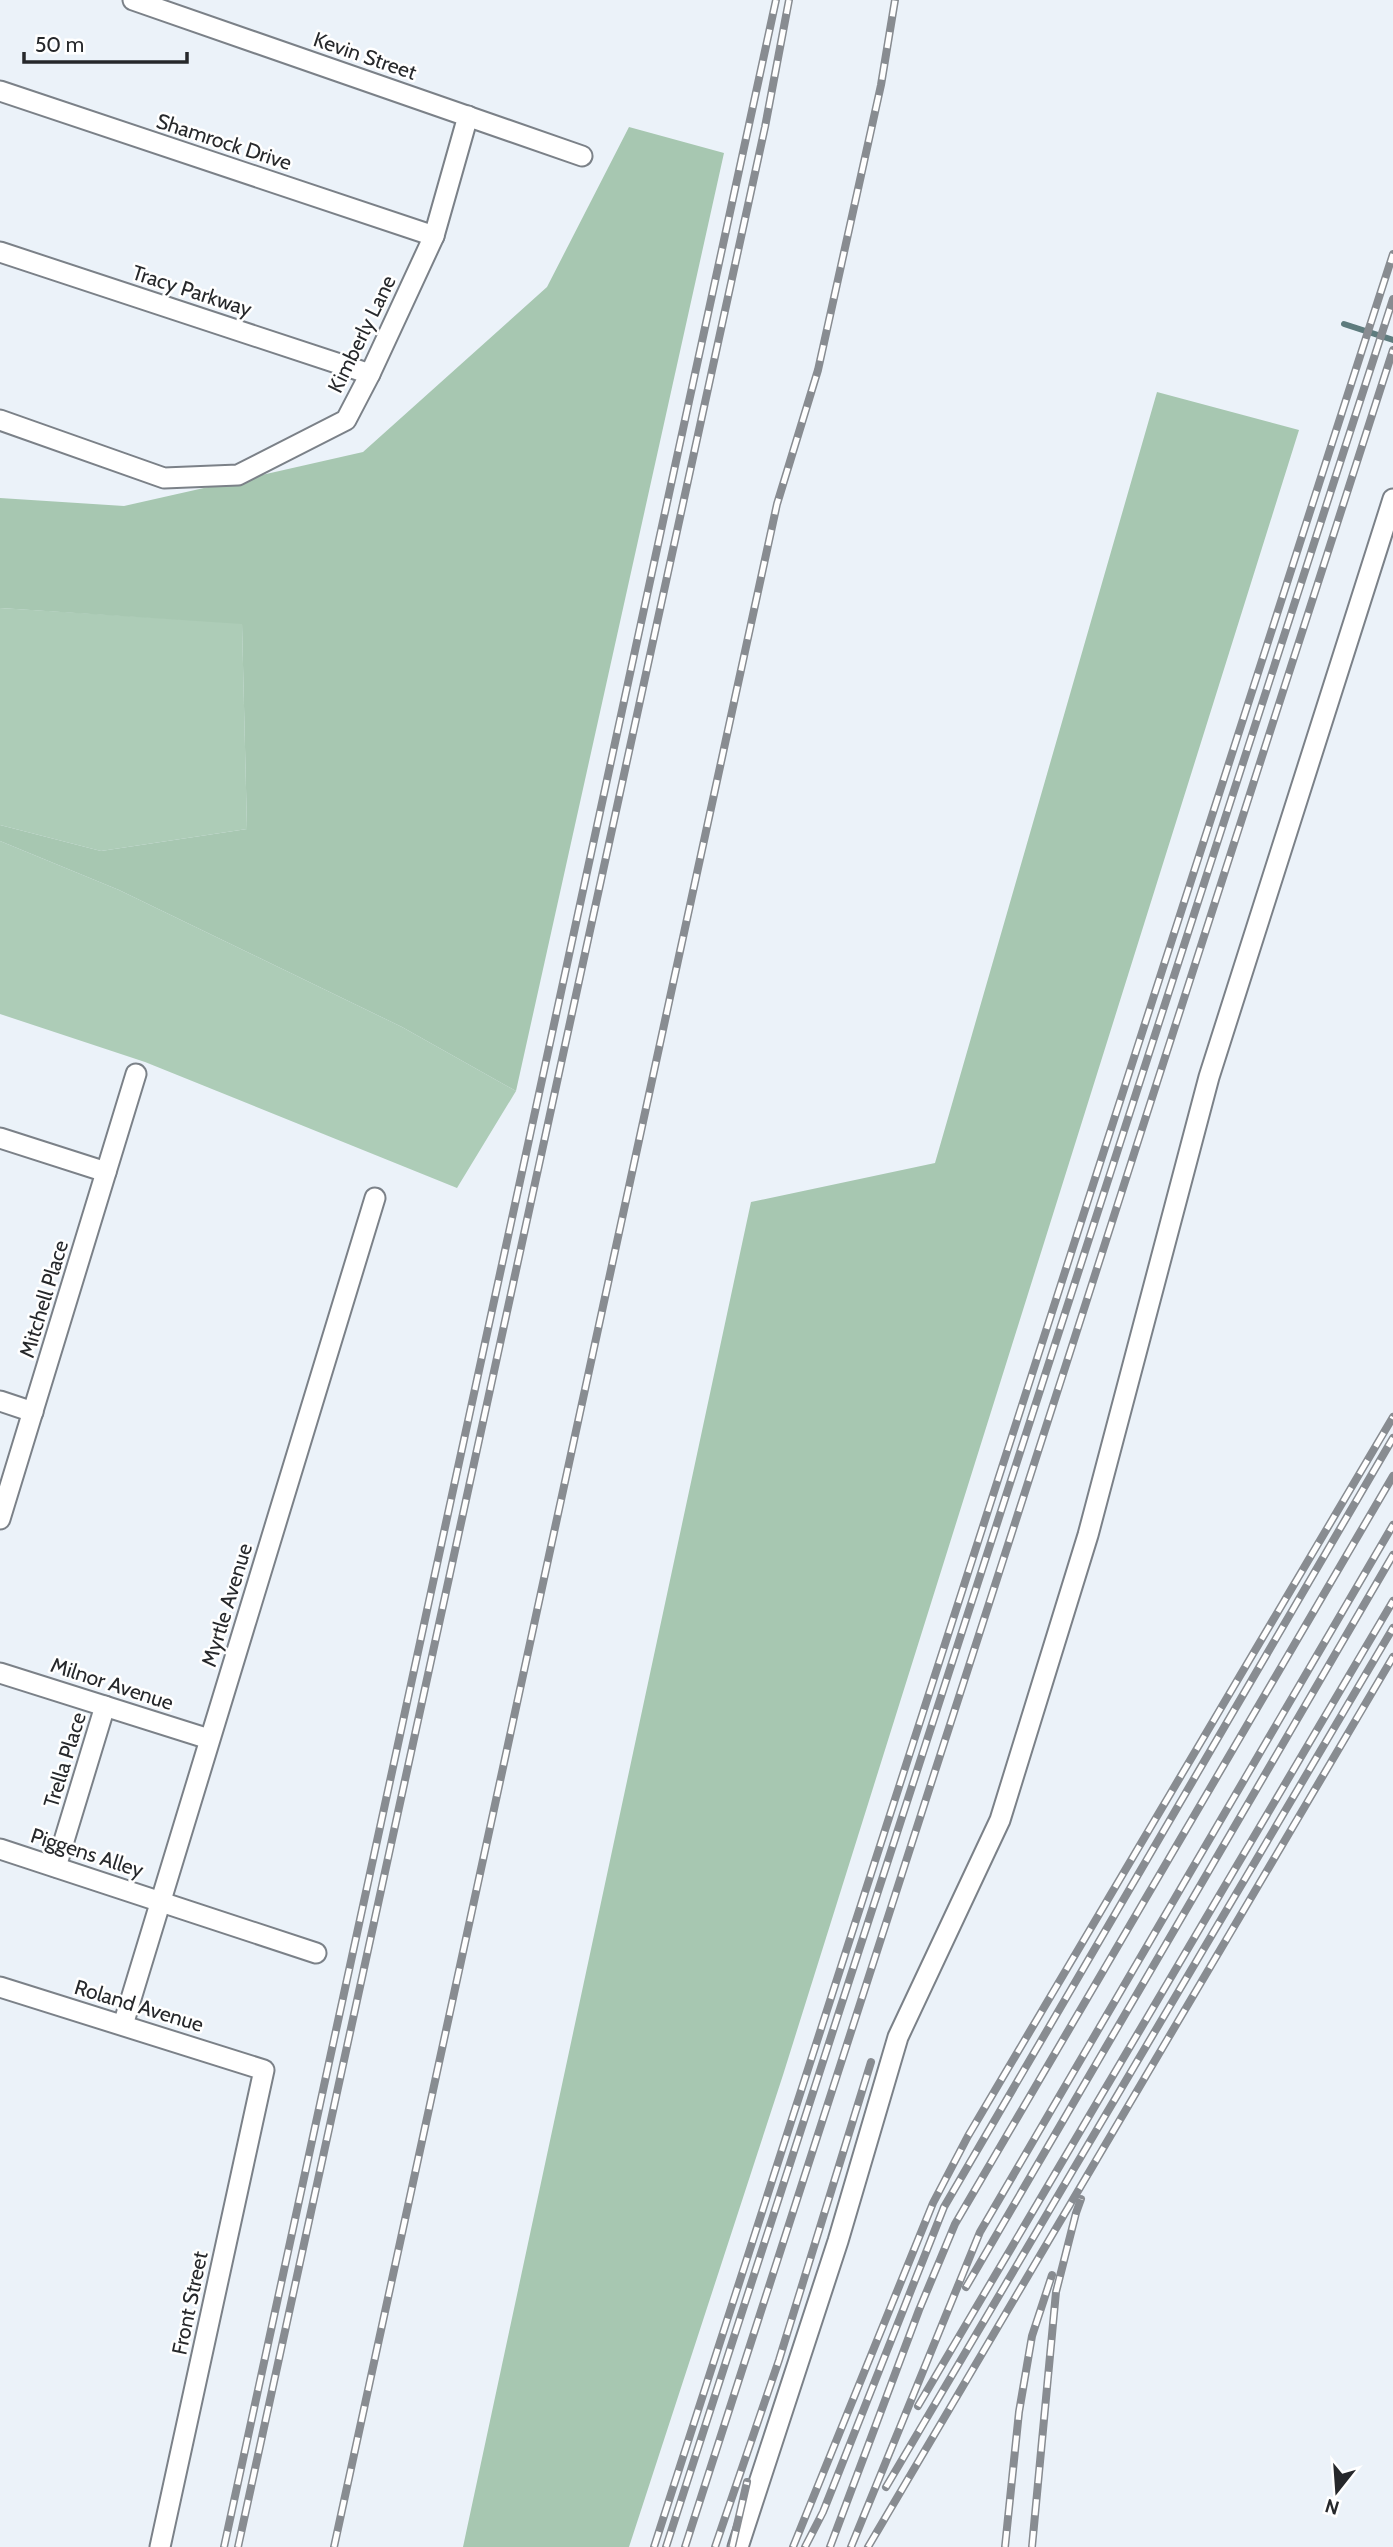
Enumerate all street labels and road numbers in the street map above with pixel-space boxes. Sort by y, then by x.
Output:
street label: Kevin Street [310,26,420,85]
street label: Shamrock Drive [153,108,295,175]
street label: Tracy Parkway [129,259,255,322]
street label: Kimberly Lane [322,271,401,397]
street label: Mitchell Place [14,1237,73,1361]
street label: Myrtle Avenue [196,1540,257,1670]
street label: Milnor Avenue [48,1652,177,1715]
street label: Trella Place [38,1709,91,1810]
street label: Piggens Alley [28,1823,147,1883]
street label: Roland Avenue [72,1974,207,2037]
street label: Front Street [166,2249,213,2357]

